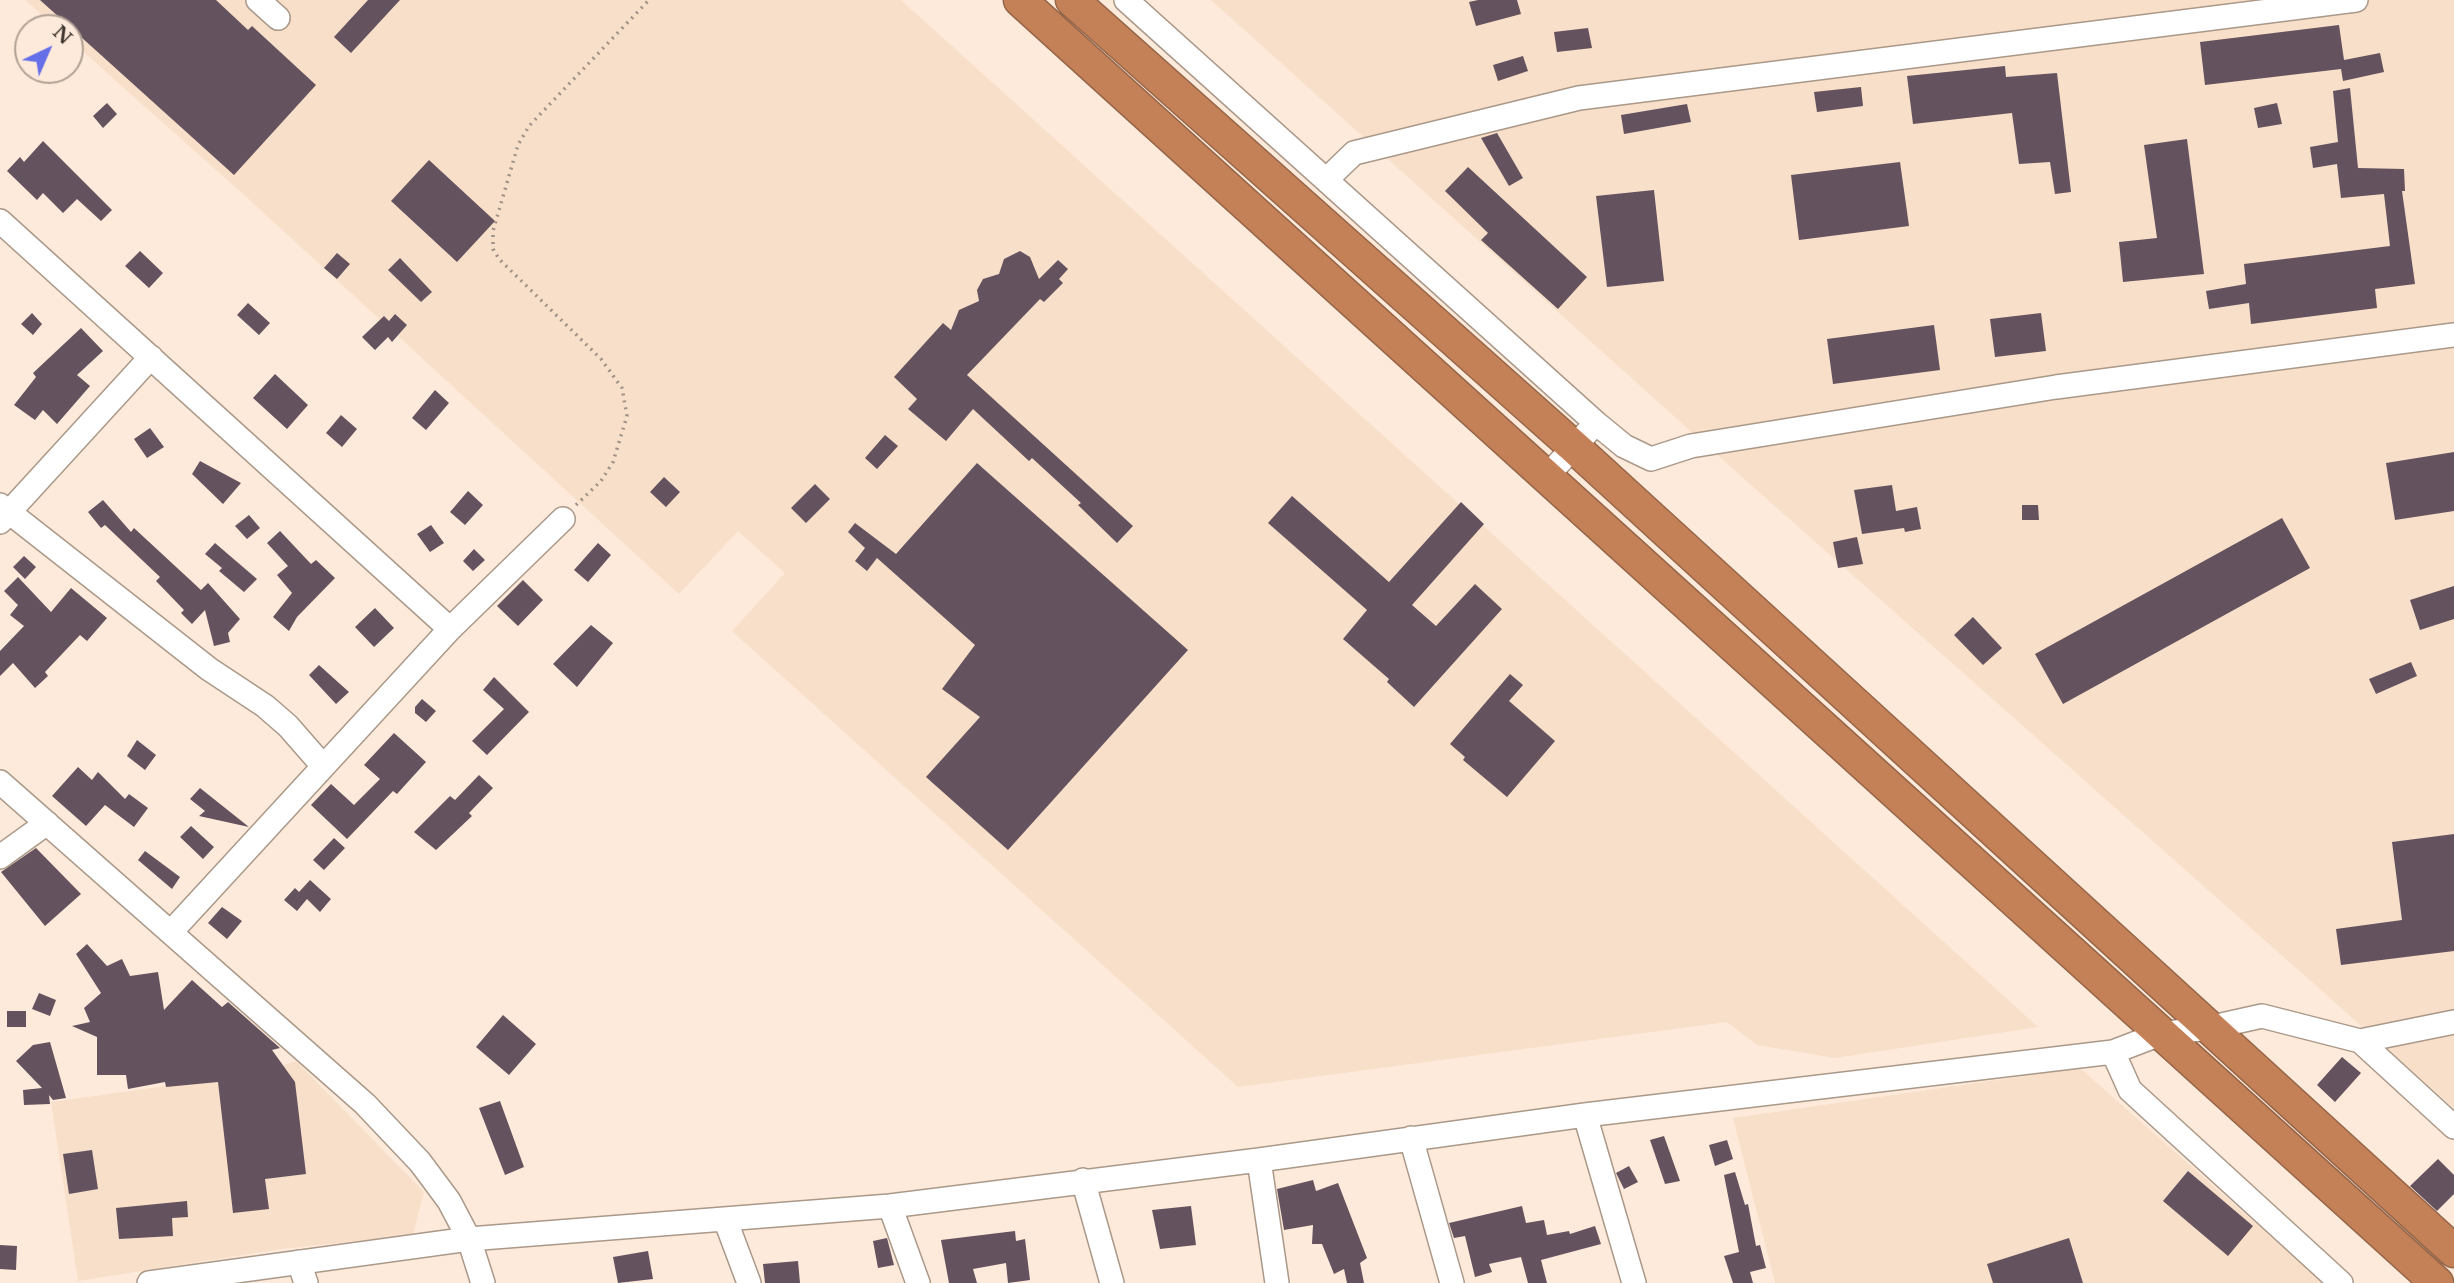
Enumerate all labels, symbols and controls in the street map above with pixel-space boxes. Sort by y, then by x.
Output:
north arrow [14,14,84,84]
text: N [48,20,77,49]

